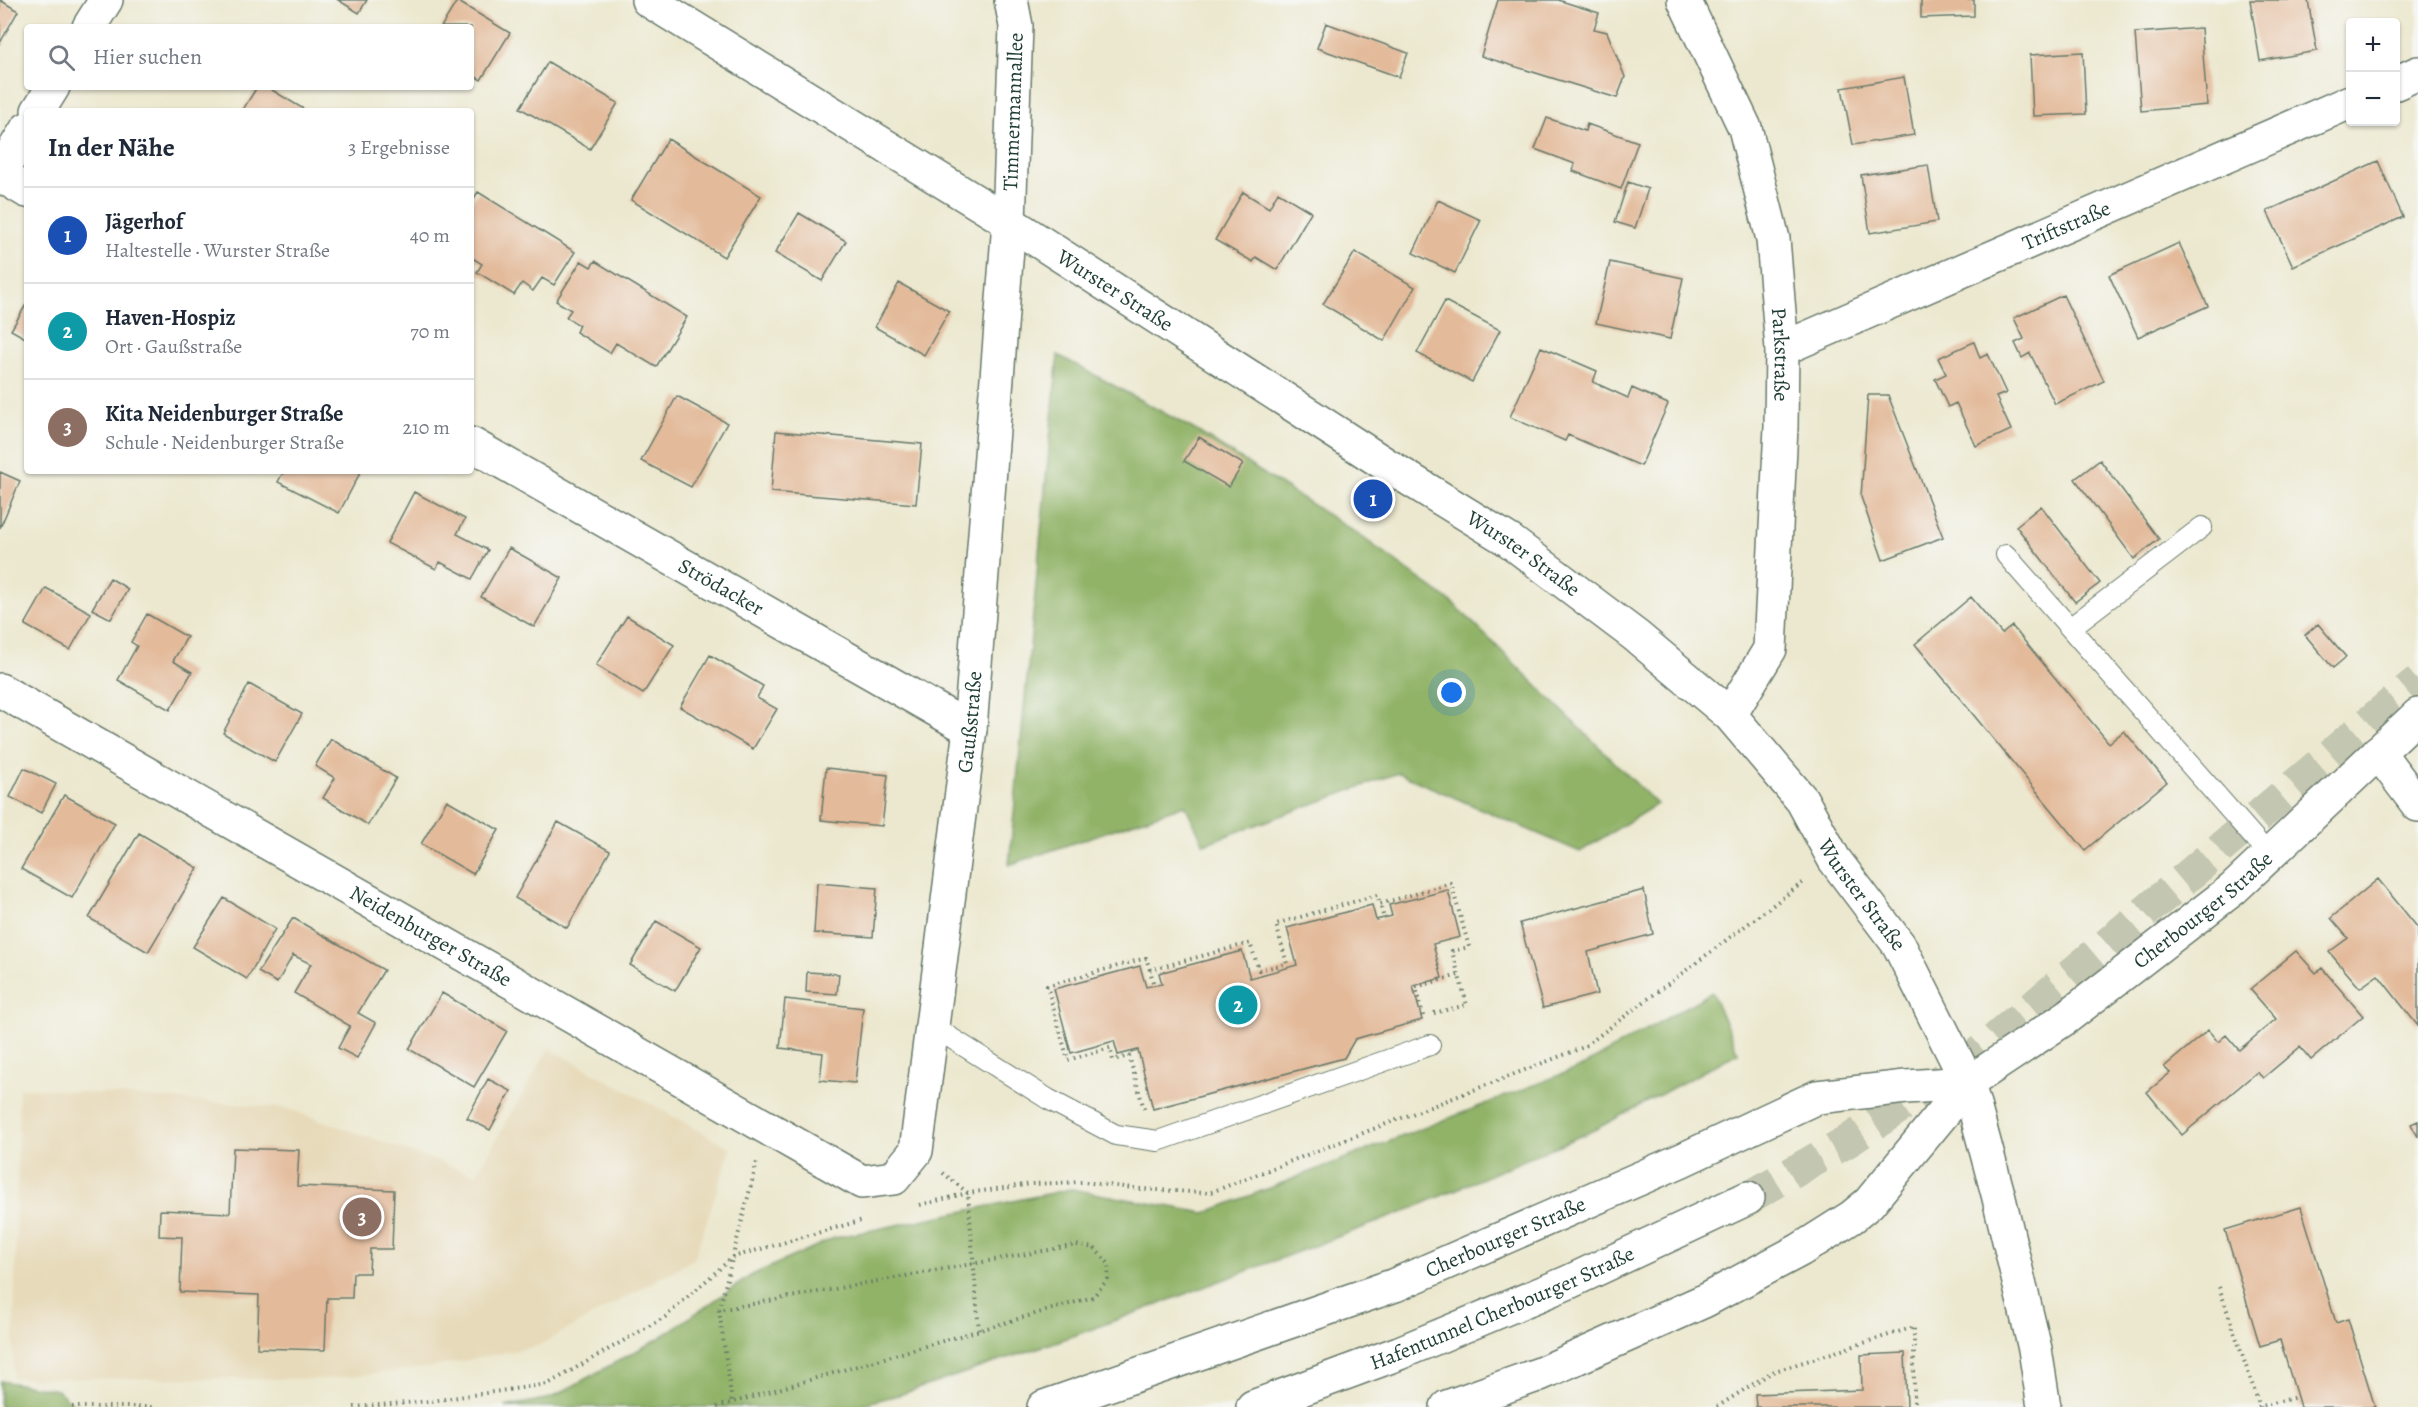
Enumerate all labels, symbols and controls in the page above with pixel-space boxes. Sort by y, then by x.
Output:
map controls [2346,18,2400,126]
button: + [2346,18,2400,72]
search box [24,24,474,90]
street label: Timmermannallee [996,32,1030,191]
icon: search [45,41,78,74]
text: Hier suchen [93,42,202,72]
button: − [2346,72,2400,126]
text: In der Nähe [48,130,175,165]
text: 3 Ergebnisse [348,134,450,161]
street label: Triftstraße [2018,194,2115,257]
text: Jägerhof [105,207,183,237]
text: 1 [64,222,71,249]
text: 40 m [410,222,450,249]
text: Haltestelle · Wurster Straße [105,237,330,264]
street label: Wurster Straße [1051,242,1178,338]
text: Haven-Hospiz [105,303,236,333]
street label: Parkstraße [1765,306,1796,402]
text: 2 [63,318,72,345]
text: 70 m [410,318,450,345]
text: Ort · Gaußstraße [105,333,242,360]
text: Kita Neidenburger Straße [105,399,343,429]
text: 3 [63,414,72,441]
text: 210 m [402,414,450,441]
text: Schule · Neidenburger Straße [105,429,344,456]
pin: 1 [1354,476,1392,522]
street label: Wurster Straße [1461,503,1586,603]
street label: Strödacker [673,551,769,622]
street label: Gaußstraße [951,670,988,775]
your location [1437,678,1466,707]
street label: Wurster Straße [1811,833,1912,956]
street label: Cherbourger Straße [2127,845,2279,975]
street label: Neidenburger Straße [345,879,517,993]
pin: 2 [1218,982,1258,1028]
street label: Cherbourger Straße [1421,1190,1590,1284]
pin: 3 [342,1194,382,1240]
street label: Hafentunnel Cherbourger Straße [1366,1239,1639,1377]

